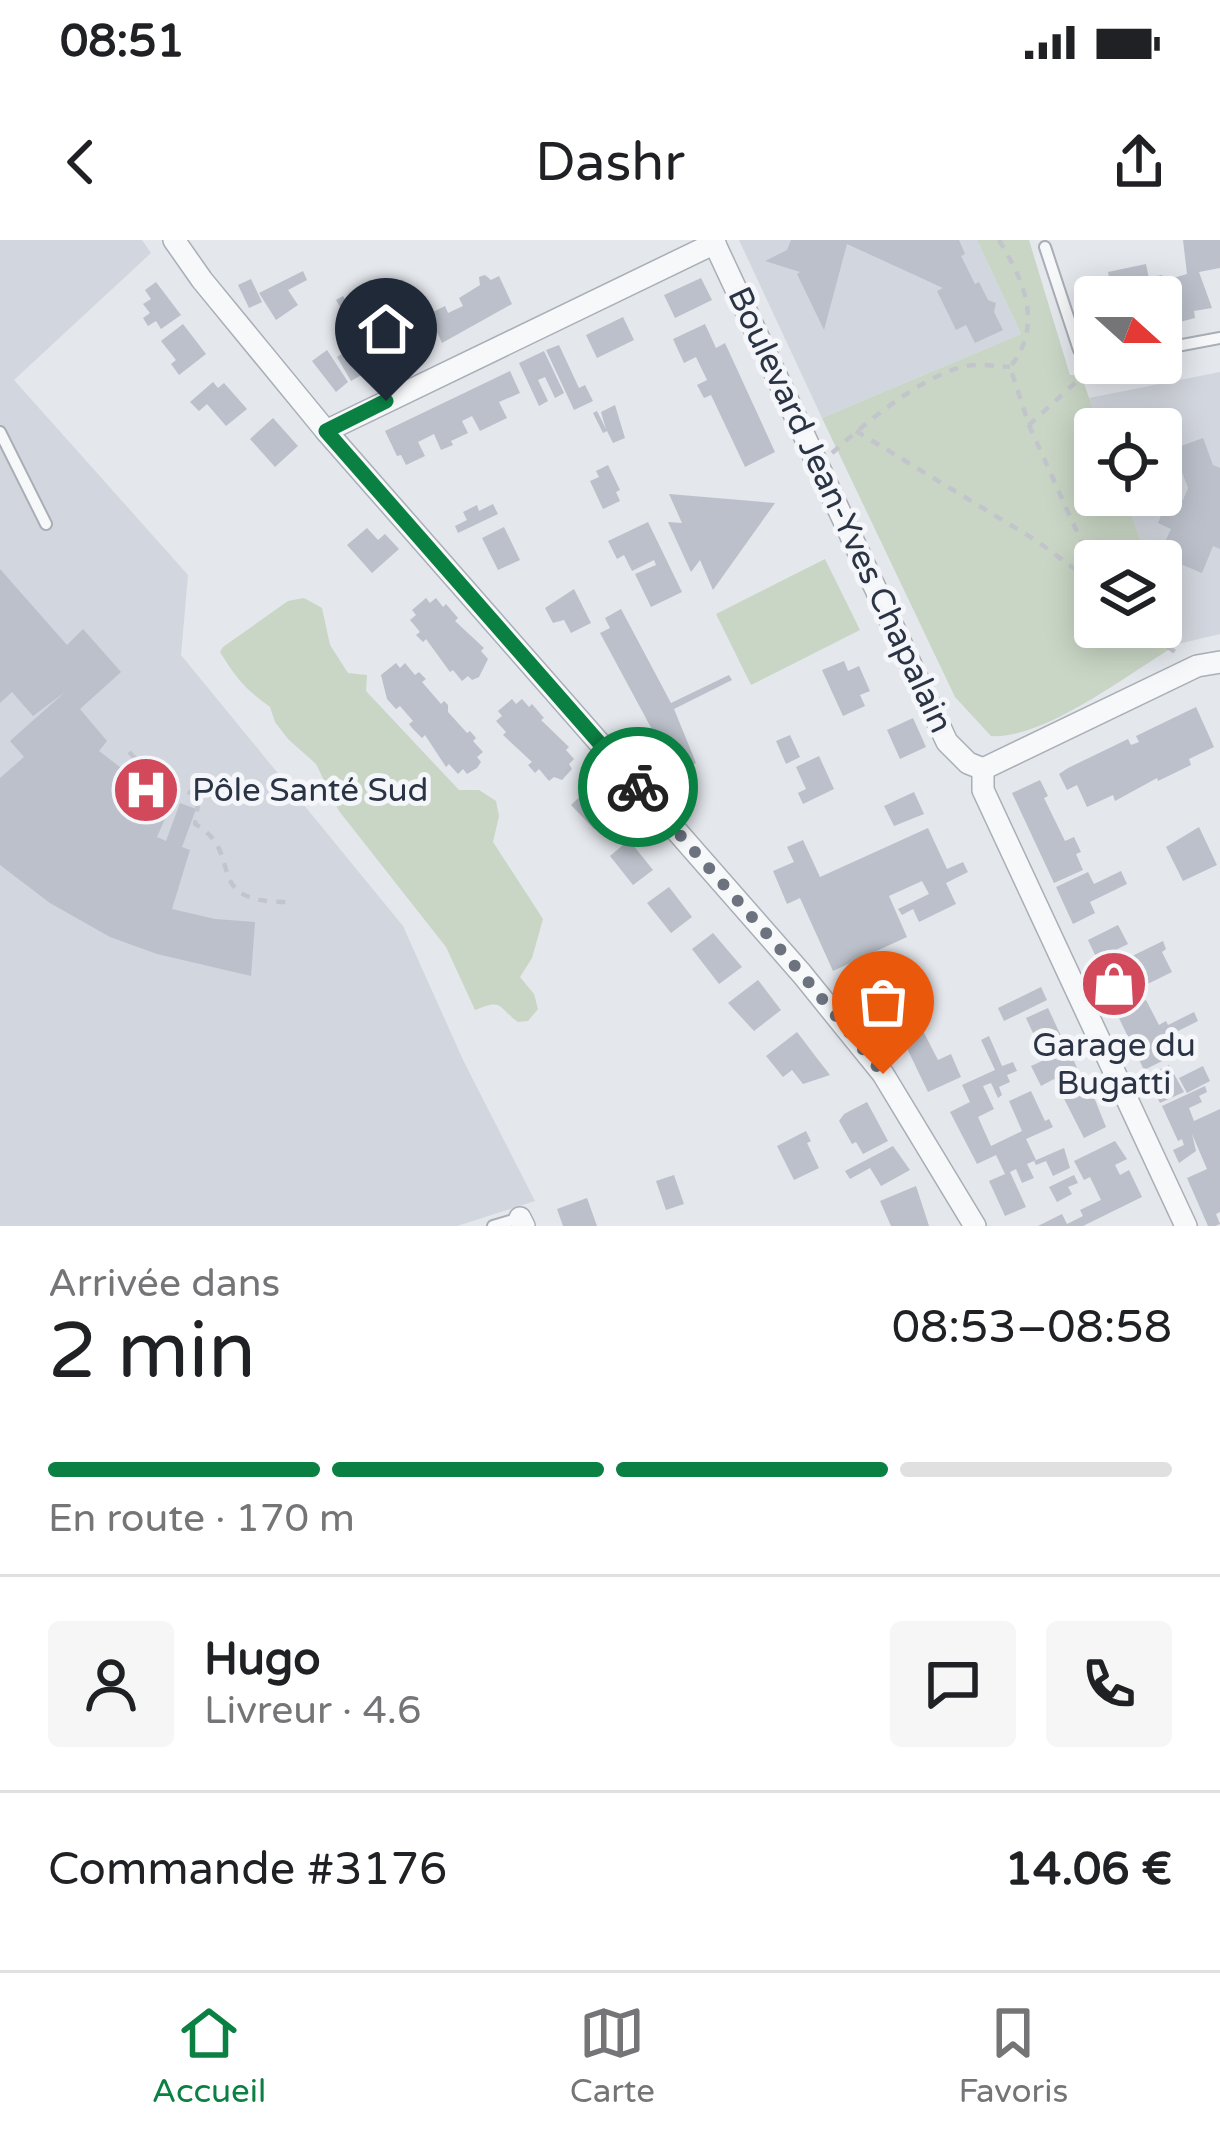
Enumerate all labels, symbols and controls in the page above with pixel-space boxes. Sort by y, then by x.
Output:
text: 08:51 [60,15,185,69]
icon: back [48,129,114,195]
icon: share [1106,129,1172,195]
text: Dashr [535,130,685,195]
north arrow [1074,276,1182,384]
map controls [1074,276,1182,648]
pin [335,278,437,401]
street label: Boulevard Jean-Yves Chapalain [719,281,961,739]
icon: home [353,296,419,362]
button: locate [1074,408,1182,516]
button: layers [1074,540,1182,648]
courier [578,727,698,847]
icon: bike [605,754,671,820]
hospital icon: Pôle Santé Sud [111,755,181,825]
place label: Pôle Santé Sud [192,771,428,810]
shop icon: Garage du Bugatti [1079,949,1149,1019]
pin [832,951,934,1074]
icon: bag [850,969,916,1035]
place label: Garage du Bugatti [1032,1026,1196,1103]
text: Arrivée dans [48,1260,280,1307]
text: 08:53–08:58 [892,1301,1172,1355]
text: 2 min [48,1305,256,1399]
text: En route · 170 m [48,1495,355,1542]
button: person [48,1621,174,1747]
button: chat [890,1621,1016,1747]
button: phone [1046,1621,1172,1747]
text: Hugo [204,1633,321,1687]
text: Livreur · 4.6 [204,1687,422,1734]
text: Commande #3176 [48,1843,447,1897]
text: 14.06 € [1005,1843,1172,1897]
tab: Accueil [152,2000,266,2111]
tab: Carte [570,2000,655,2111]
tab: Favoris [958,2000,1068,2111]

